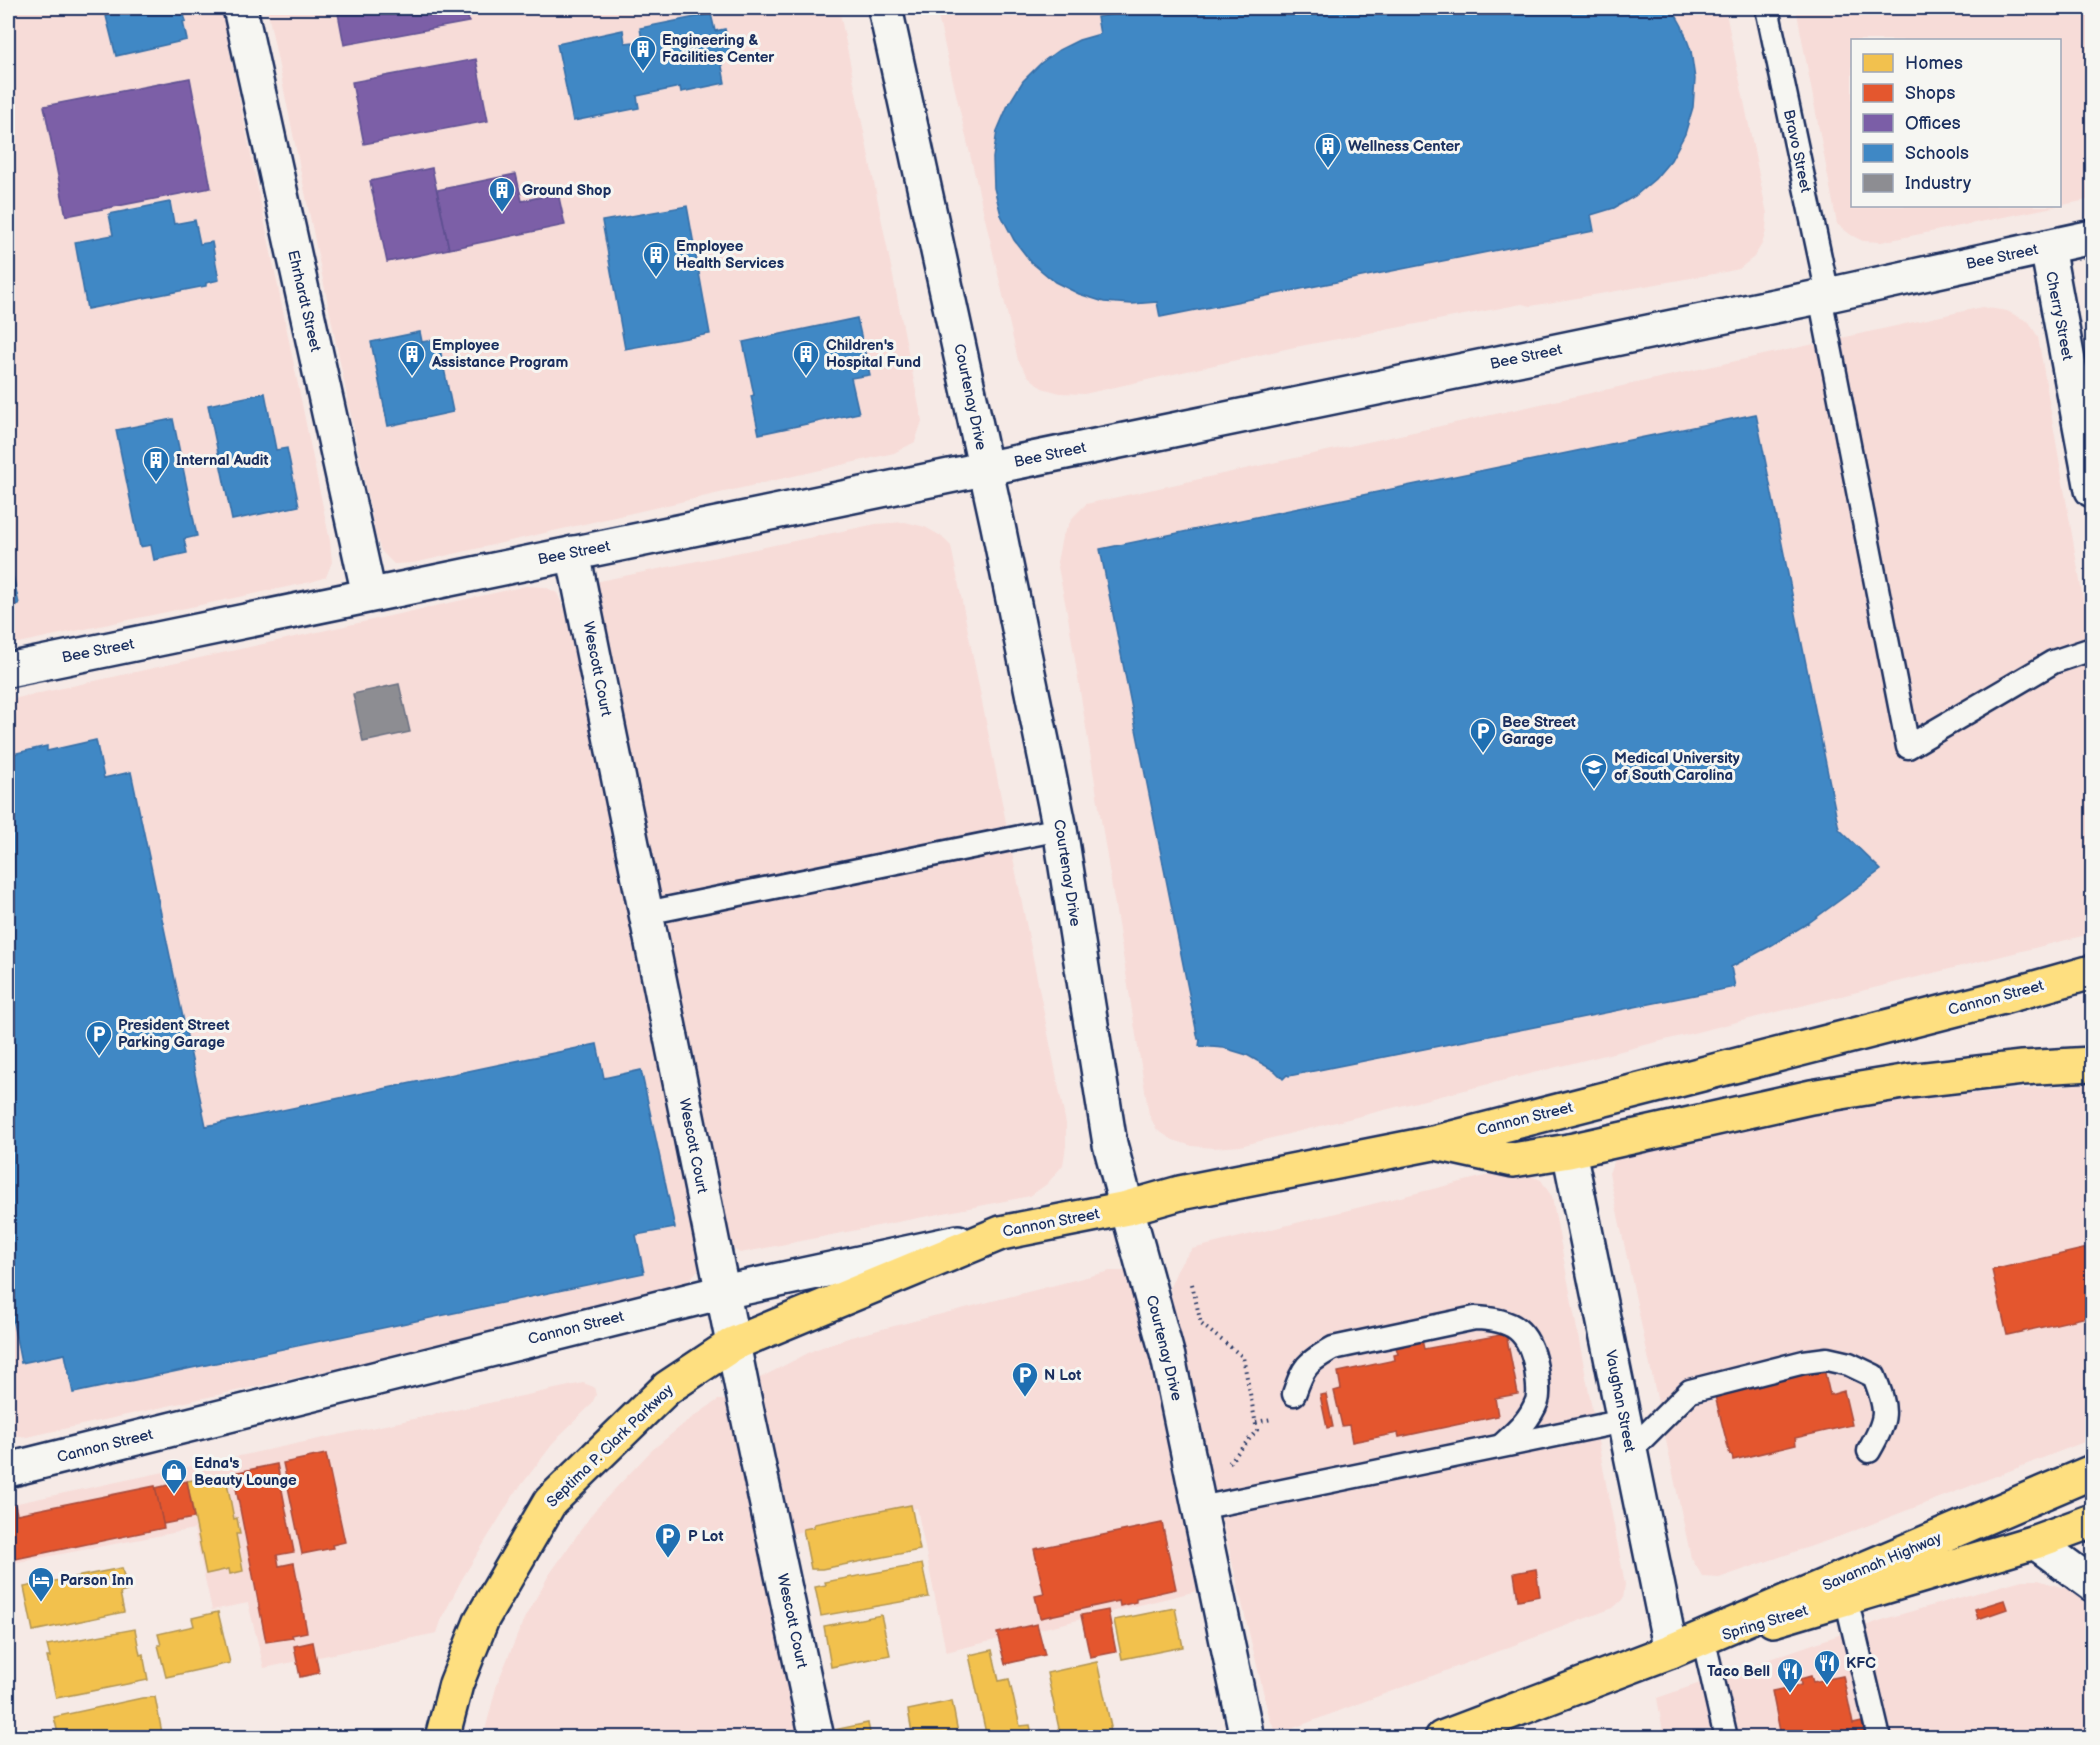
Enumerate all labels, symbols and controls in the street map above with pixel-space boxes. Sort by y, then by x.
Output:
place label: Engineering & Facilities Center [662,31,775,67]
building icon: Engineering & Facilities Center [628,34,658,72]
legend [1851,39,2061,207]
text: Homes [1905,53,1963,74]
text: Shops [1905,83,1956,104]
street label: Bravo Street [1779,108,1815,195]
text: Offices [1905,113,1961,134]
building icon: Wellness Center [1313,131,1343,169]
place label: Wellness Center [1348,137,1461,156]
text: Schools [1905,143,1969,164]
text: Industry [1905,173,1972,194]
building icon: Ground Shop [487,175,517,213]
place label: Ground Shop [522,181,612,200]
place label: Employee Health Services [676,237,784,273]
building icon: Employee Health Services [641,240,671,278]
street label: Bee Street [1964,240,2040,274]
street label: Ehrhardt Street [283,248,325,354]
street label: Cherry Street [2041,270,2077,362]
place label: Employee Assistance Program [431,336,568,372]
place label: Children's Hospital Fund [826,336,921,372]
building icon: Employee Assistance Program [397,339,427,377]
building icon: Children's Hospital Fund [791,339,821,377]
street label: Bee Street [1488,340,1564,374]
street label: Courtenay Drive [949,342,991,452]
street label: Bee Street [1012,438,1088,472]
building icon: Internal Audit [141,445,171,483]
place label: Internal Audit [176,451,269,470]
street label: Bee Street [536,537,612,569]
street label: Wescott Court [578,620,616,718]
street label: Bee Street [60,635,136,667]
place label: Bee Street Garage [1502,713,1576,749]
parking icon: Bee Street Garage [1468,716,1498,754]
place label: Medical University of South Carolina [1614,749,1740,785]
school or university icon: Medical University of South Carolina [1579,752,1609,790]
street label: Courtenay Drive [1049,818,1085,928]
street label: Cannon Street [1946,976,2046,1020]
place label: President Street Parking Garage [118,1016,230,1052]
parking icon: President Street Parking Garage [84,1019,114,1057]
street label: Wescott Court [674,1097,712,1195]
street label: Cannon Street [1475,1098,1575,1140]
street label: Cannon Street [1001,1204,1101,1242]
street label: Courtenay Drive [1142,1293,1186,1403]
street label: Cannon Street [526,1307,626,1349]
street label: Vaughan Street [1601,1348,1639,1454]
parking icon: N Lot [1010,1360,1040,1398]
place label: N Lot [1044,1366,1081,1385]
street label: Septima P. Clark Parkway [543,1380,677,1511]
street label: Cannon Street [55,1425,155,1467]
place label: Edna's Beauty Lounge [194,1454,297,1490]
shop icon: Edna's Beauty Lounge [159,1457,189,1495]
parking icon: P Lot [653,1521,683,1559]
place label: P Lot [688,1527,723,1546]
street label: Savannah Highway [1820,1528,1945,1596]
hotel icon: Parson Inn [26,1565,56,1603]
place label: Parson Inn [60,1571,134,1590]
street label: Wescott Court [773,1572,811,1670]
street label: Spring Street [1720,1601,1811,1645]
restaurant icon: KFC [1812,1648,1842,1686]
place label: KFC [1846,1654,1876,1673]
restaurant icon: Taco Bell [1775,1656,1805,1694]
place label: Taco Bell [1707,1662,1770,1681]

